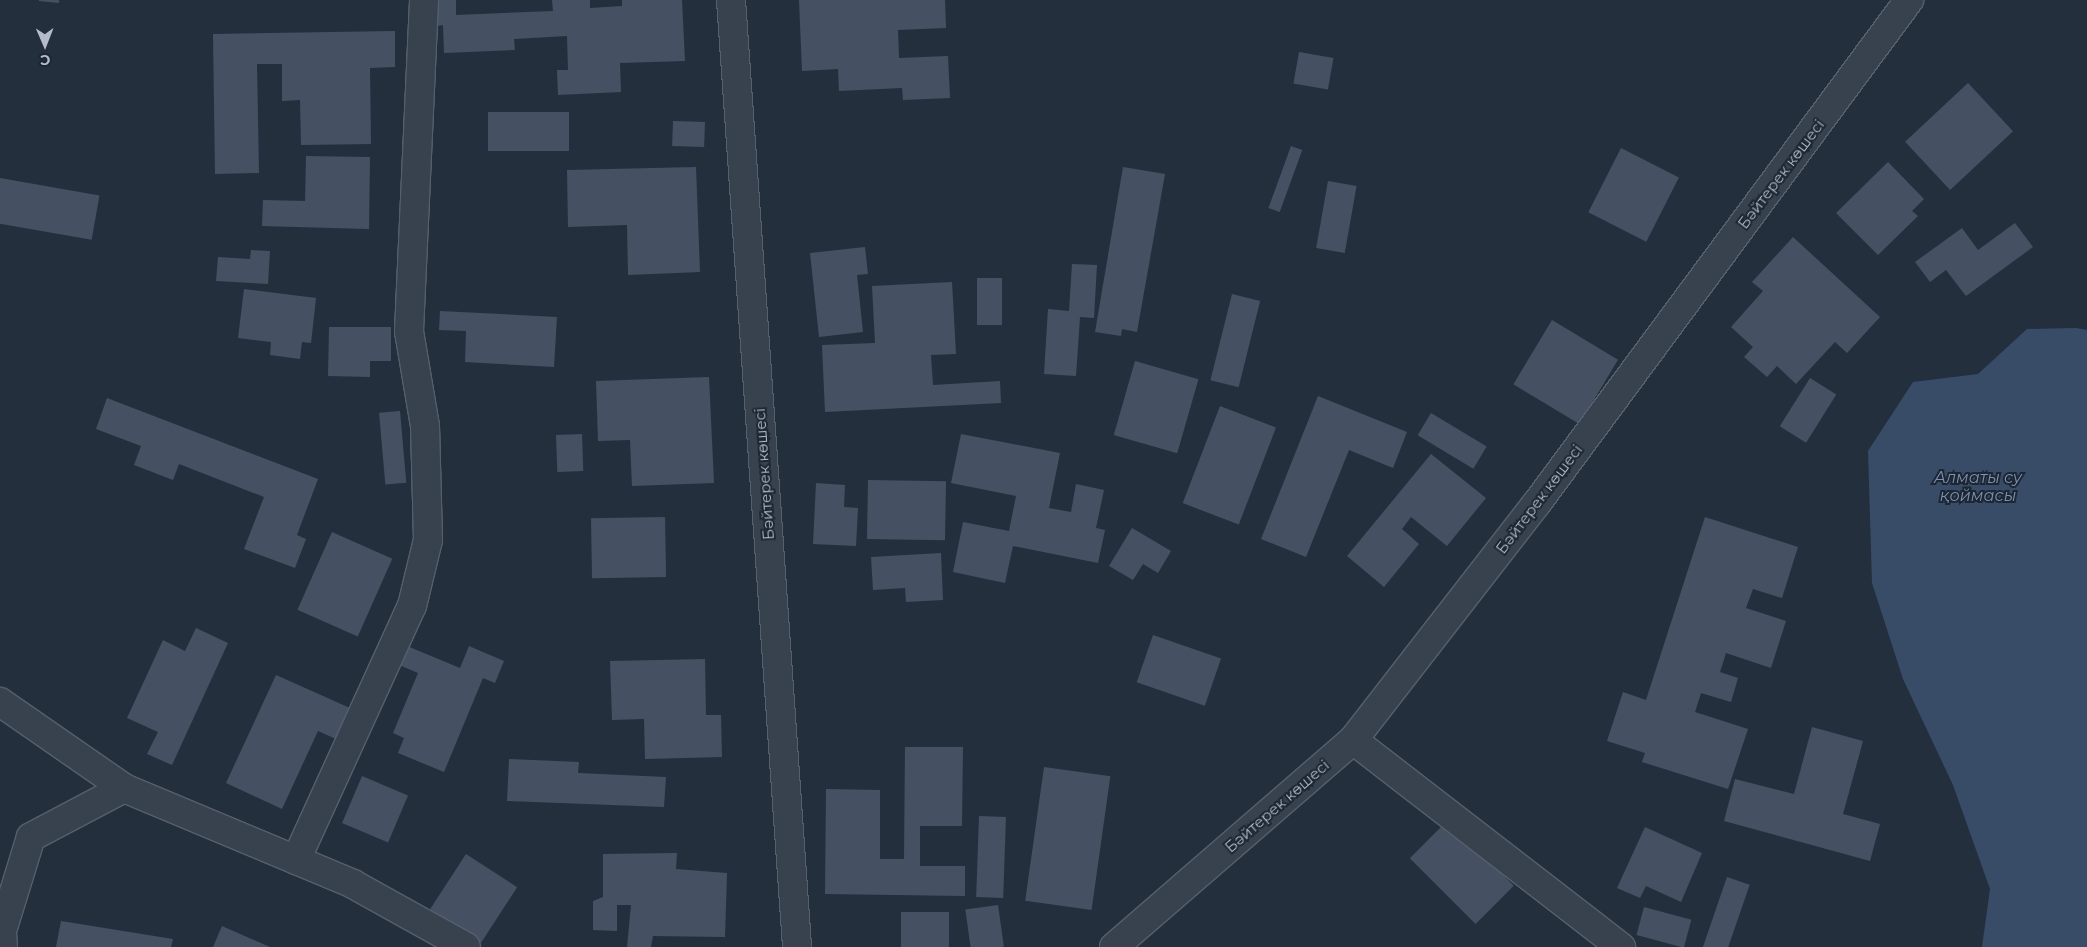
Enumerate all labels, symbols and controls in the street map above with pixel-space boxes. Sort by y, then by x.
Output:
north arrow [20,20,70,70]
text: С [40,51,51,69]
street label: Бәйтерек көшесі [1734,116,1828,232]
street label: Бәйтерек көшесі [750,407,778,541]
street label: Бәйтерек көшесі [1492,441,1586,557]
water label: Алматы су қоймасы [1934,468,2022,506]
street label: Бәйтерек көшесі [1221,756,1333,856]

